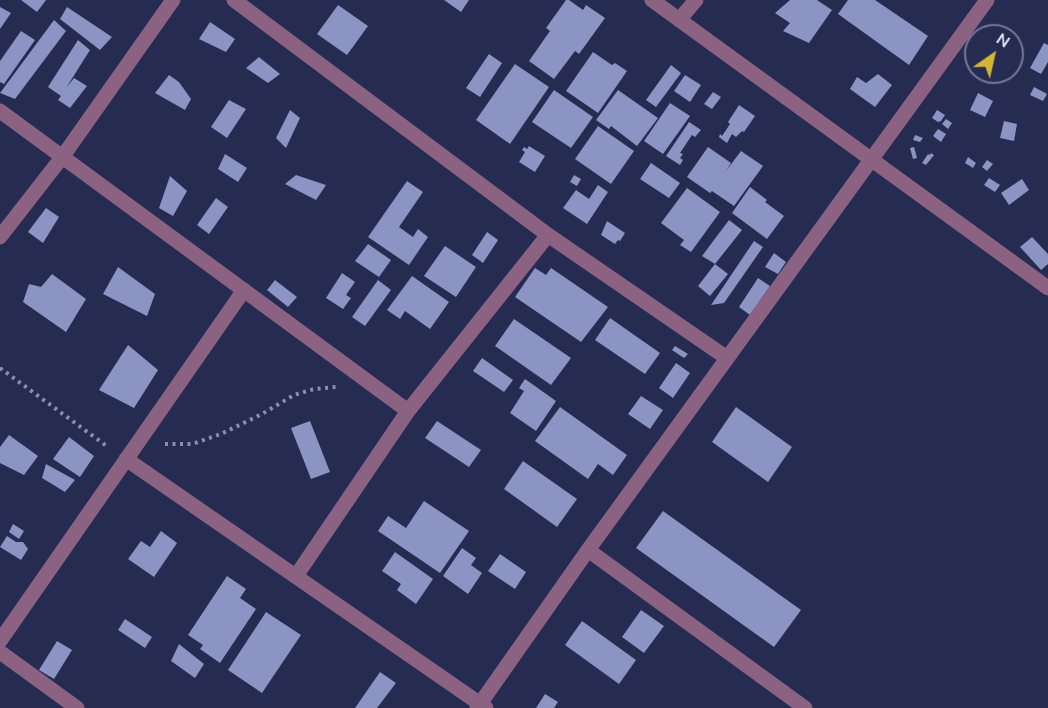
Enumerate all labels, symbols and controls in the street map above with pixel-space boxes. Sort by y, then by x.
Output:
north arrow [964,24,1024,84]
text: N [992,28,1014,53]

